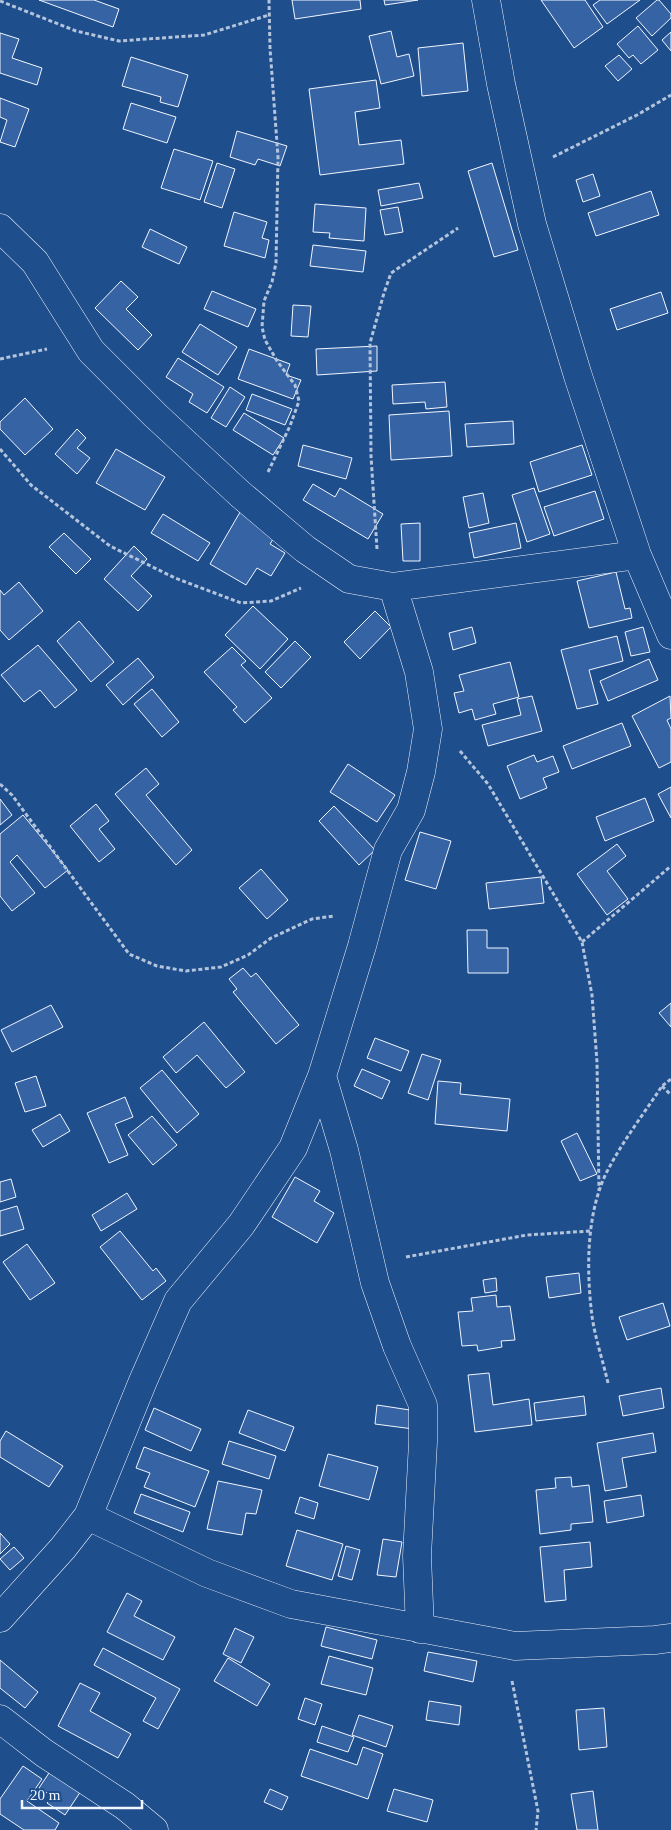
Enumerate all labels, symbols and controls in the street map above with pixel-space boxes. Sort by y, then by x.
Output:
scale bar [22,1778,142,1810]
text: 20 m [30,1787,61,1803]

